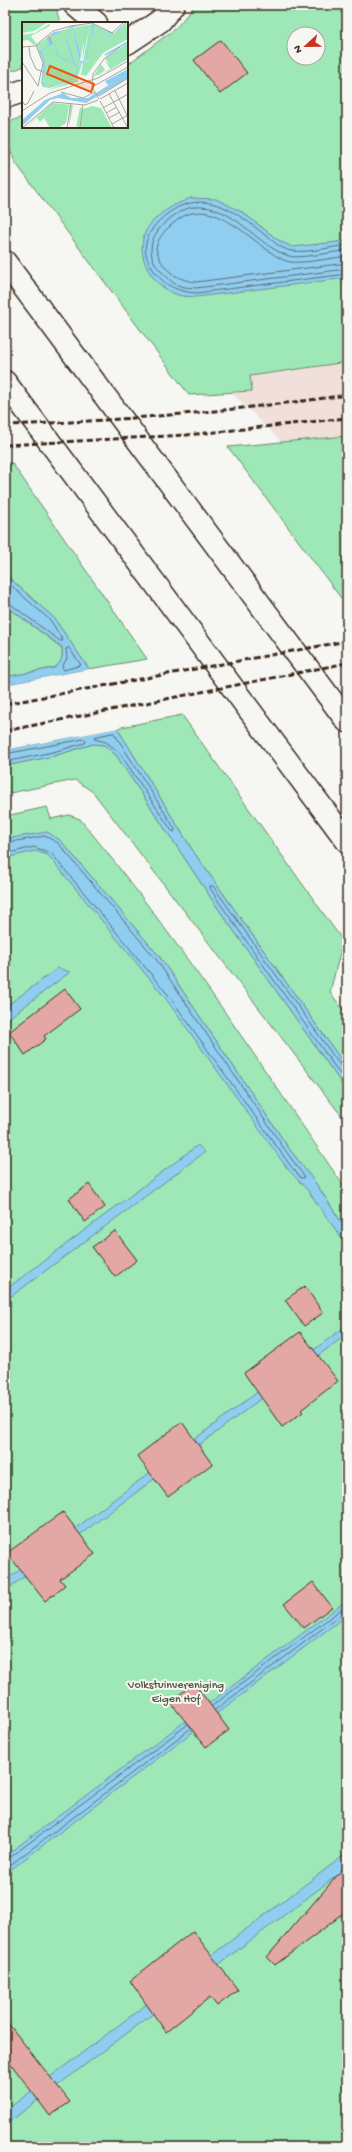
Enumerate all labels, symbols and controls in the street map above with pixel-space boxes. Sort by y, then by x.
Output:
inset map [22,22,128,128]
north arrow [286,26,326,66]
text: N [292,43,305,55]
park label: Volkstuinvereniging Eigen Hof [127,1679,224,1707]

